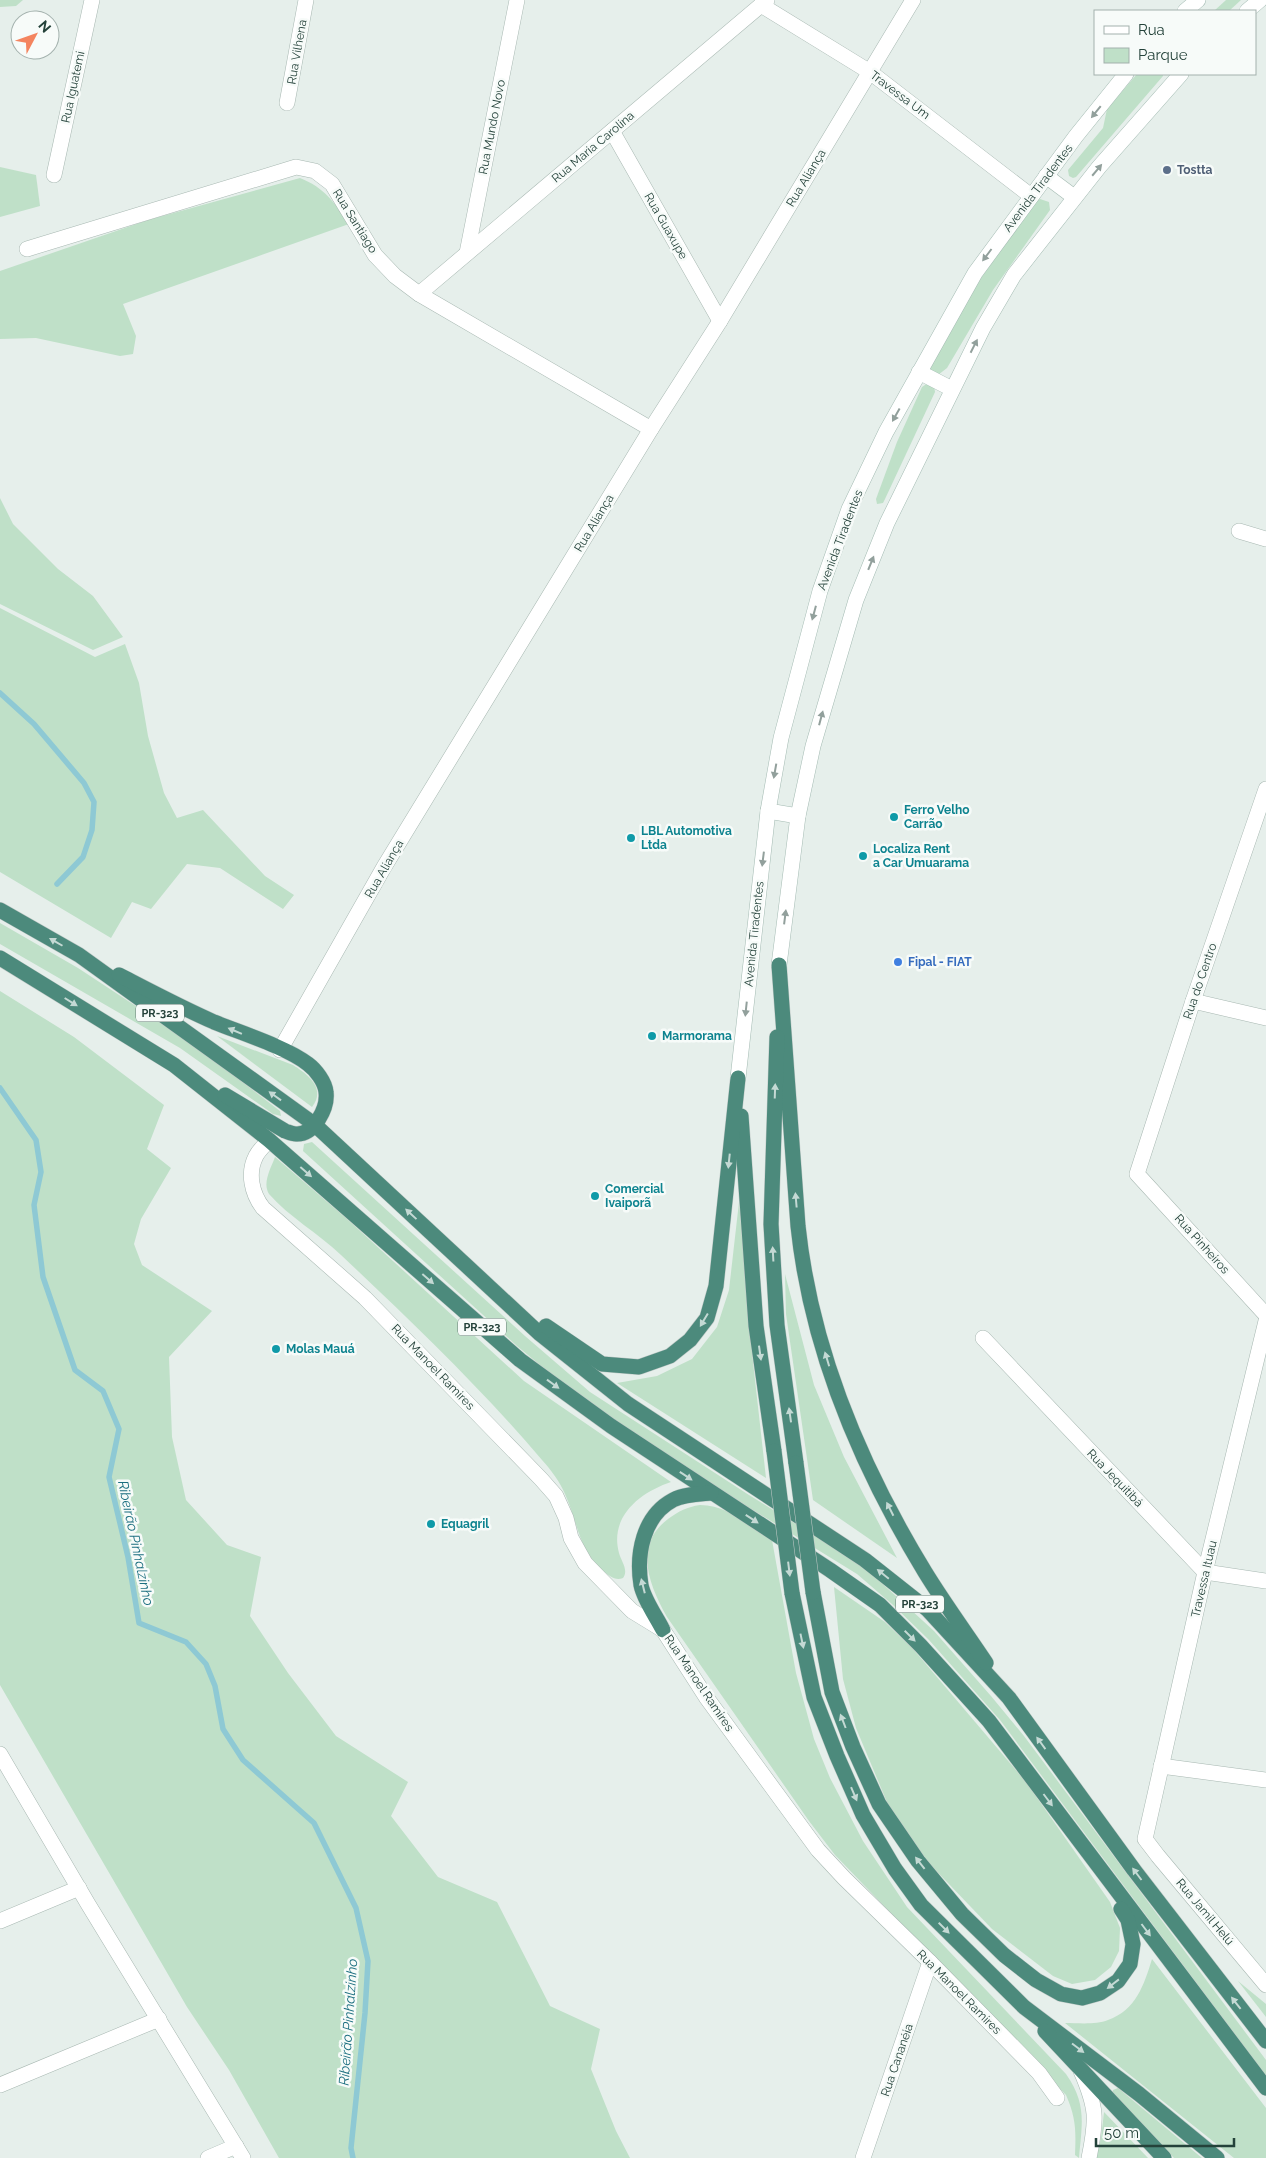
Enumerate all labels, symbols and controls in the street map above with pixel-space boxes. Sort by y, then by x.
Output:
north arrow [10,10,60,60]
legend [1094,10,1256,75]
text: N [35,17,54,36]
street label: Rua Vilhena [284,18,310,86]
text: Rua [1138,21,1165,39]
text: Parque [1138,46,1188,64]
street label: Rua Iguatemi [59,50,87,124]
street label: Travessa Um [867,68,933,122]
street label: Rua Mundo Novo [476,78,508,176]
one-way arrow [1090,105,1101,118]
street label: Rua Maria Carolina [549,108,637,186]
street label: Avenida Tiradentes [1000,141,1076,235]
street label: Rua Aliança [783,147,829,209]
place label: Tostta [1177,163,1213,177]
one-way arrow [1091,164,1102,177]
marker: Tostta [1161,164,1173,176]
street label: Rua Santiago [330,186,380,256]
street label: Rua Guaxupe [641,190,691,262]
one-way arrow [982,248,993,261]
one-way arrow [970,339,978,353]
one-way arrow [892,407,900,422]
street label: Avenida Tiradentes [814,488,866,592]
street label: Rua Aliança [571,492,617,554]
one-way arrow [867,555,875,570]
one-way arrow [809,605,817,620]
one-way arrow [817,710,825,725]
one-way arrow [771,763,779,779]
place label: Ferro Velho Carrão [904,803,969,831]
marker: Ferro Velho Carrão [888,811,900,823]
place label: LBL Automotiva Ltda [641,824,732,852]
marker: LBL Automotiva Ltda [625,832,637,844]
street label: Rua Aliança [362,837,406,901]
place label: Localiza Rent a Car Umuarama [873,842,969,870]
marker: Localiza Rent a Car Umuarama [857,850,869,862]
one-way arrow [759,852,767,868]
street label: Avenida Tiradentes [741,880,767,988]
one-way arrow [781,909,789,925]
one-way arrow [48,938,63,946]
street label: Rua do Centro [1180,941,1220,1021]
place label: Fipal - FIAT [908,955,972,969]
marker: Fipal - FIAT [892,956,904,968]
one-way arrow [65,998,78,1007]
one-way arrow [742,1001,750,1017]
road number: PR-323 [136,1004,184,1021]
one-way arrow [228,1026,242,1034]
place label: Marmorama [662,1029,732,1043]
marker: Marmorama [646,1030,658,1042]
one-way arrow [771,1083,779,1099]
one-way arrow [268,1091,281,1101]
one-way arrow [725,1153,733,1169]
one-way arrow [299,1167,312,1178]
place label: Comercial Ivaiporã [605,1182,664,1210]
marker: Comercial Ivaiporã [589,1190,601,1202]
one-way arrow [792,1192,800,1208]
one-way arrow [404,1208,417,1219]
street label: Rua Pinheiros [1172,1211,1232,1277]
one-way arrow [768,1245,776,1261]
one-way arrow [421,1274,434,1285]
one-way arrow [699,1314,708,1327]
road number: PR-323 [458,1318,506,1335]
street label: Rua Manoel Ramires [389,1321,478,1413]
place label: Molas Mauá [286,1342,355,1356]
marker: Molas Mauá [270,1343,282,1355]
one-way arrow [756,1345,764,1361]
one-way arrow [822,1352,830,1367]
one-way arrow [546,1378,559,1388]
one-way arrow [786,1407,794,1423]
street label: Rua Jequitibá [1084,1446,1146,1510]
one-way arrow [679,1471,693,1481]
water label: Ribeirão Pinhalzinho [115,1479,157,1607]
one-way arrow [886,1502,894,1516]
one-way arrow [745,1514,758,1524]
place label: Equagril [441,1517,489,1531]
marker: Equagril [425,1518,437,1530]
street label: Travessa Ituau [1188,1539,1220,1619]
one-way arrow [785,1561,793,1577]
one-way arrow [876,1569,889,1580]
one-way arrow [639,1578,647,1594]
road number: PR-323 [896,1596,944,1612]
one-way arrow [904,1630,916,1642]
street label: Rua Manoel Ramires [661,1632,737,1734]
one-way arrow [799,1633,807,1649]
one-way arrow [839,1713,847,1728]
one-way arrow [1036,1736,1046,1750]
one-way arrow [850,1787,858,1801]
one-way arrow [1043,1793,1053,1807]
one-way arrow [914,1857,925,1870]
one-way arrow [1132,1867,1142,1881]
street label: Rua Jamil Helú [1173,1876,1237,1948]
one-way arrow [938,1922,950,1934]
one-way arrow [1141,1923,1152,1936]
street label: Rua Manoel Ramires [914,1947,1004,2037]
water label: Ribeirão Pinhalzinho [336,1958,360,2086]
one-way arrow [1106,1978,1119,1989]
one-way arrow [1231,1997,1242,2010]
street label: Rua Cananéia [878,2022,916,2098]
one-way arrow [1071,2043,1085,2053]
scale bar [1096,2116,1234,2148]
text: 50 m [1104,2124,1139,2142]

